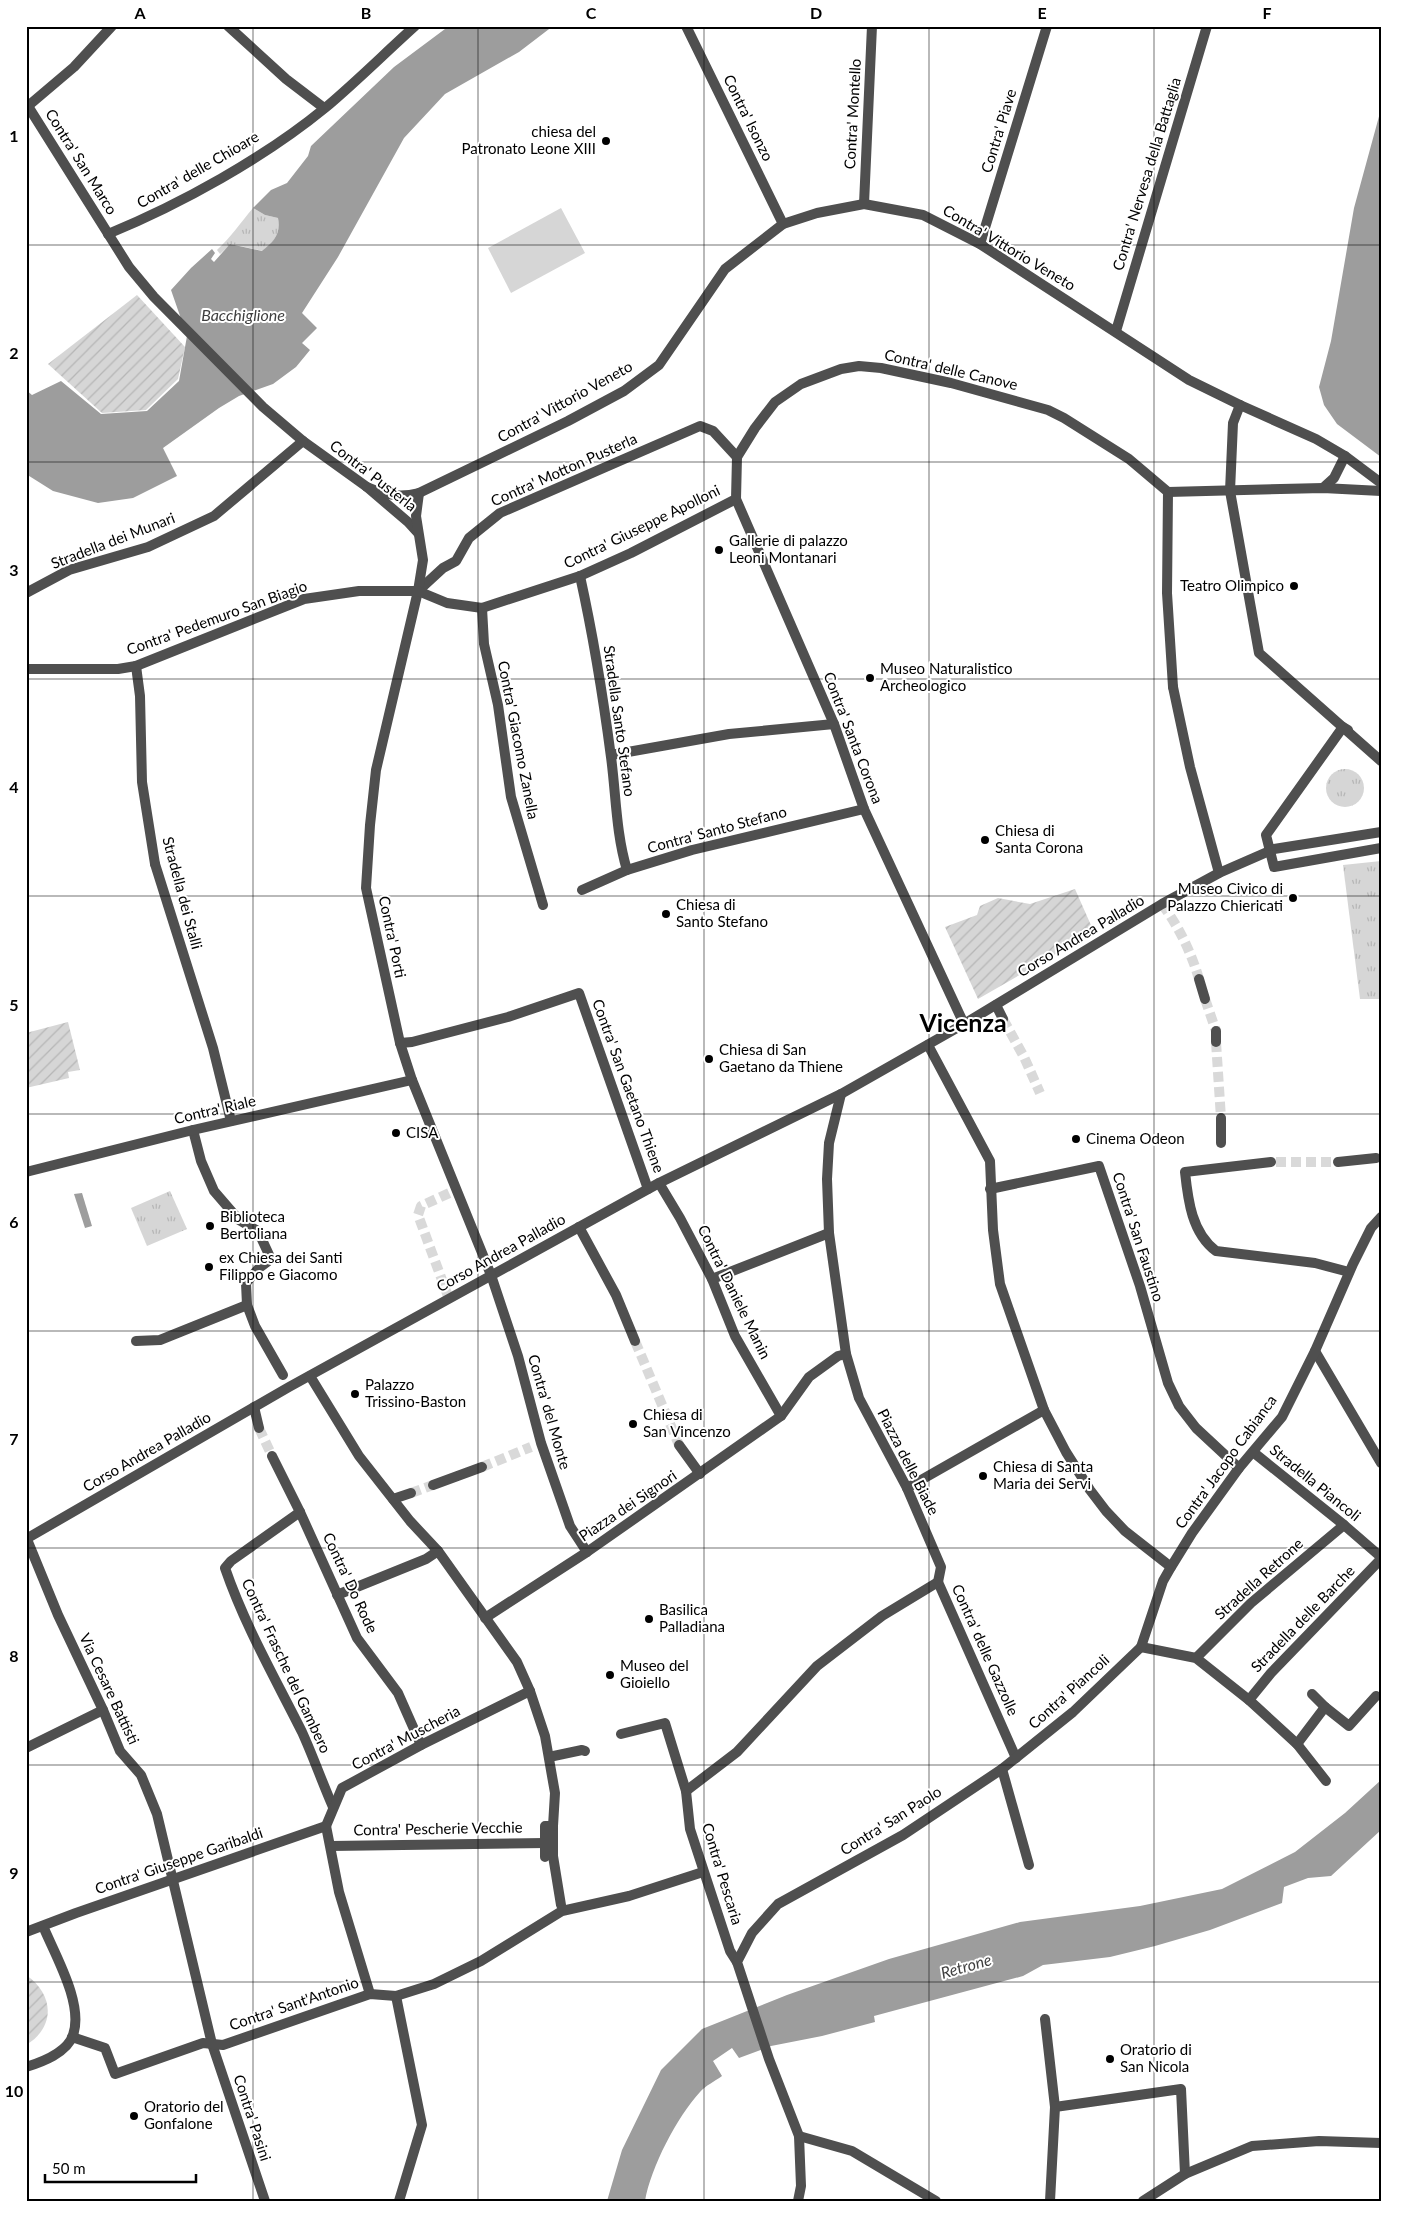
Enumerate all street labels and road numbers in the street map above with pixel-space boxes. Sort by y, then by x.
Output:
street label: Contra' Montello [840,58,864,170]
street label: Contra' Isonzo [720,71,778,164]
street label: Contra' Nervesa della Battaglia [1108,75,1184,273]
street label: Contra' Piave [977,86,1019,175]
street label: Contra' San Marco [42,105,122,218]
street label: Contra' delle Chioare [133,127,262,211]
street label: Contra' Vittorio Veneto [940,200,1079,294]
street label: Contra' delle Canove [883,345,1020,393]
street label: Contra' Vittorio Veneto [494,357,635,446]
street label: Contra' Motton Pusterla [488,429,639,509]
street label: Contra' Pusterla [327,436,421,515]
street label: Contra' Giuseppe Apolloni [561,480,723,572]
street label: Stradella dei Munari [48,508,177,572]
street label: Contra' Pedemuro San Biagio [124,576,309,658]
street label: Stradella Santo Stefano [600,644,640,798]
street label: Contra' Giacomo Zanella [495,659,543,821]
street label: Contra' Santa Corona [820,669,887,806]
street label: Contra' Santo Stefano [645,802,788,856]
street label: Stradella dei Stalli [159,835,207,951]
street label: Corso Andrea Palladio [1014,890,1147,980]
street label: Contra' Porti [376,894,410,979]
street label: Contra' San Gaetano Thiene [589,996,669,1175]
street label: Contra' Riale [172,1091,257,1127]
street label: Contra' San Faustino [1110,1170,1168,1304]
street label: Corso Andrea Palladio [433,1209,568,1295]
street label: Contra' Daniele Manin [695,1222,775,1362]
street label: Contra' del Monte [525,1352,575,1471]
street label: Contra' Jacopo Cabianca [1171,1391,1280,1532]
street label: Piazza delle Biade [874,1405,943,1518]
street label: Corso Andrea Palladio [79,1407,214,1495]
street label: Stradella Piancoli [1267,1440,1365,1524]
street label: Piazza dei Signori [575,1466,680,1545]
street label: Contra' Do Rode [320,1529,382,1636]
street label: Stradella Retrone [1210,1534,1306,1623]
street label: Stradella delle Barche [1247,1561,1358,1675]
street label: Contra' Frasche del Gambero [239,1576,335,1756]
street label: Contra' delle Gazzolle [949,1581,1023,1718]
street label: Via Cesare Battisti [76,1630,143,1747]
street label: Contra' Piancoli [1024,1650,1112,1732]
street label: Contra' Muscheria [348,1701,463,1773]
street label: Contra' San Paolo [837,1782,944,1859]
street label: Contra' Pescherie Vecchie [353,1818,523,1838]
street label: Contra' Pescaria [699,1821,747,1927]
street label: Contra' Giuseppe Garibaldi [92,1823,265,1897]
street label: Contra' Sant'Antonio [227,1972,361,2034]
street label: Contra' Pasini [231,2072,275,2163]

